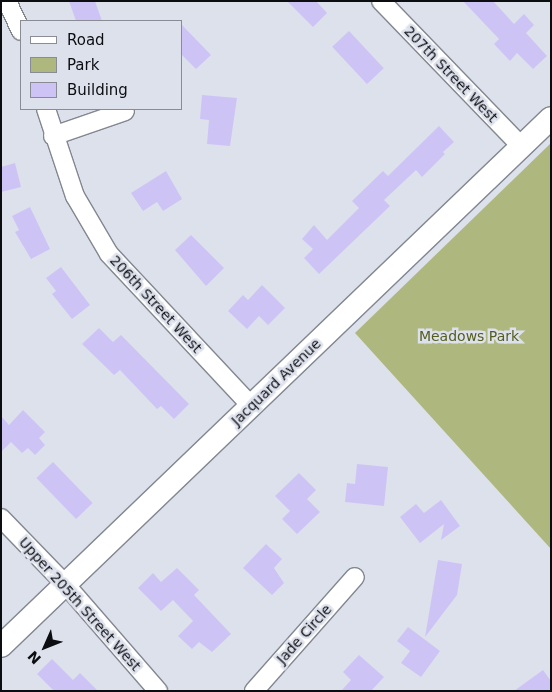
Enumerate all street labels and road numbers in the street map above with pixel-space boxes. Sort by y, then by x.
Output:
street label: 207th Street West [401,23,501,125]
street label: 206th Street West [107,252,205,356]
street label: Jacquard Avenue [228,335,324,429]
street label: Upper 205th Street West [16,534,144,674]
street label: Jade Circle [273,601,335,667]

